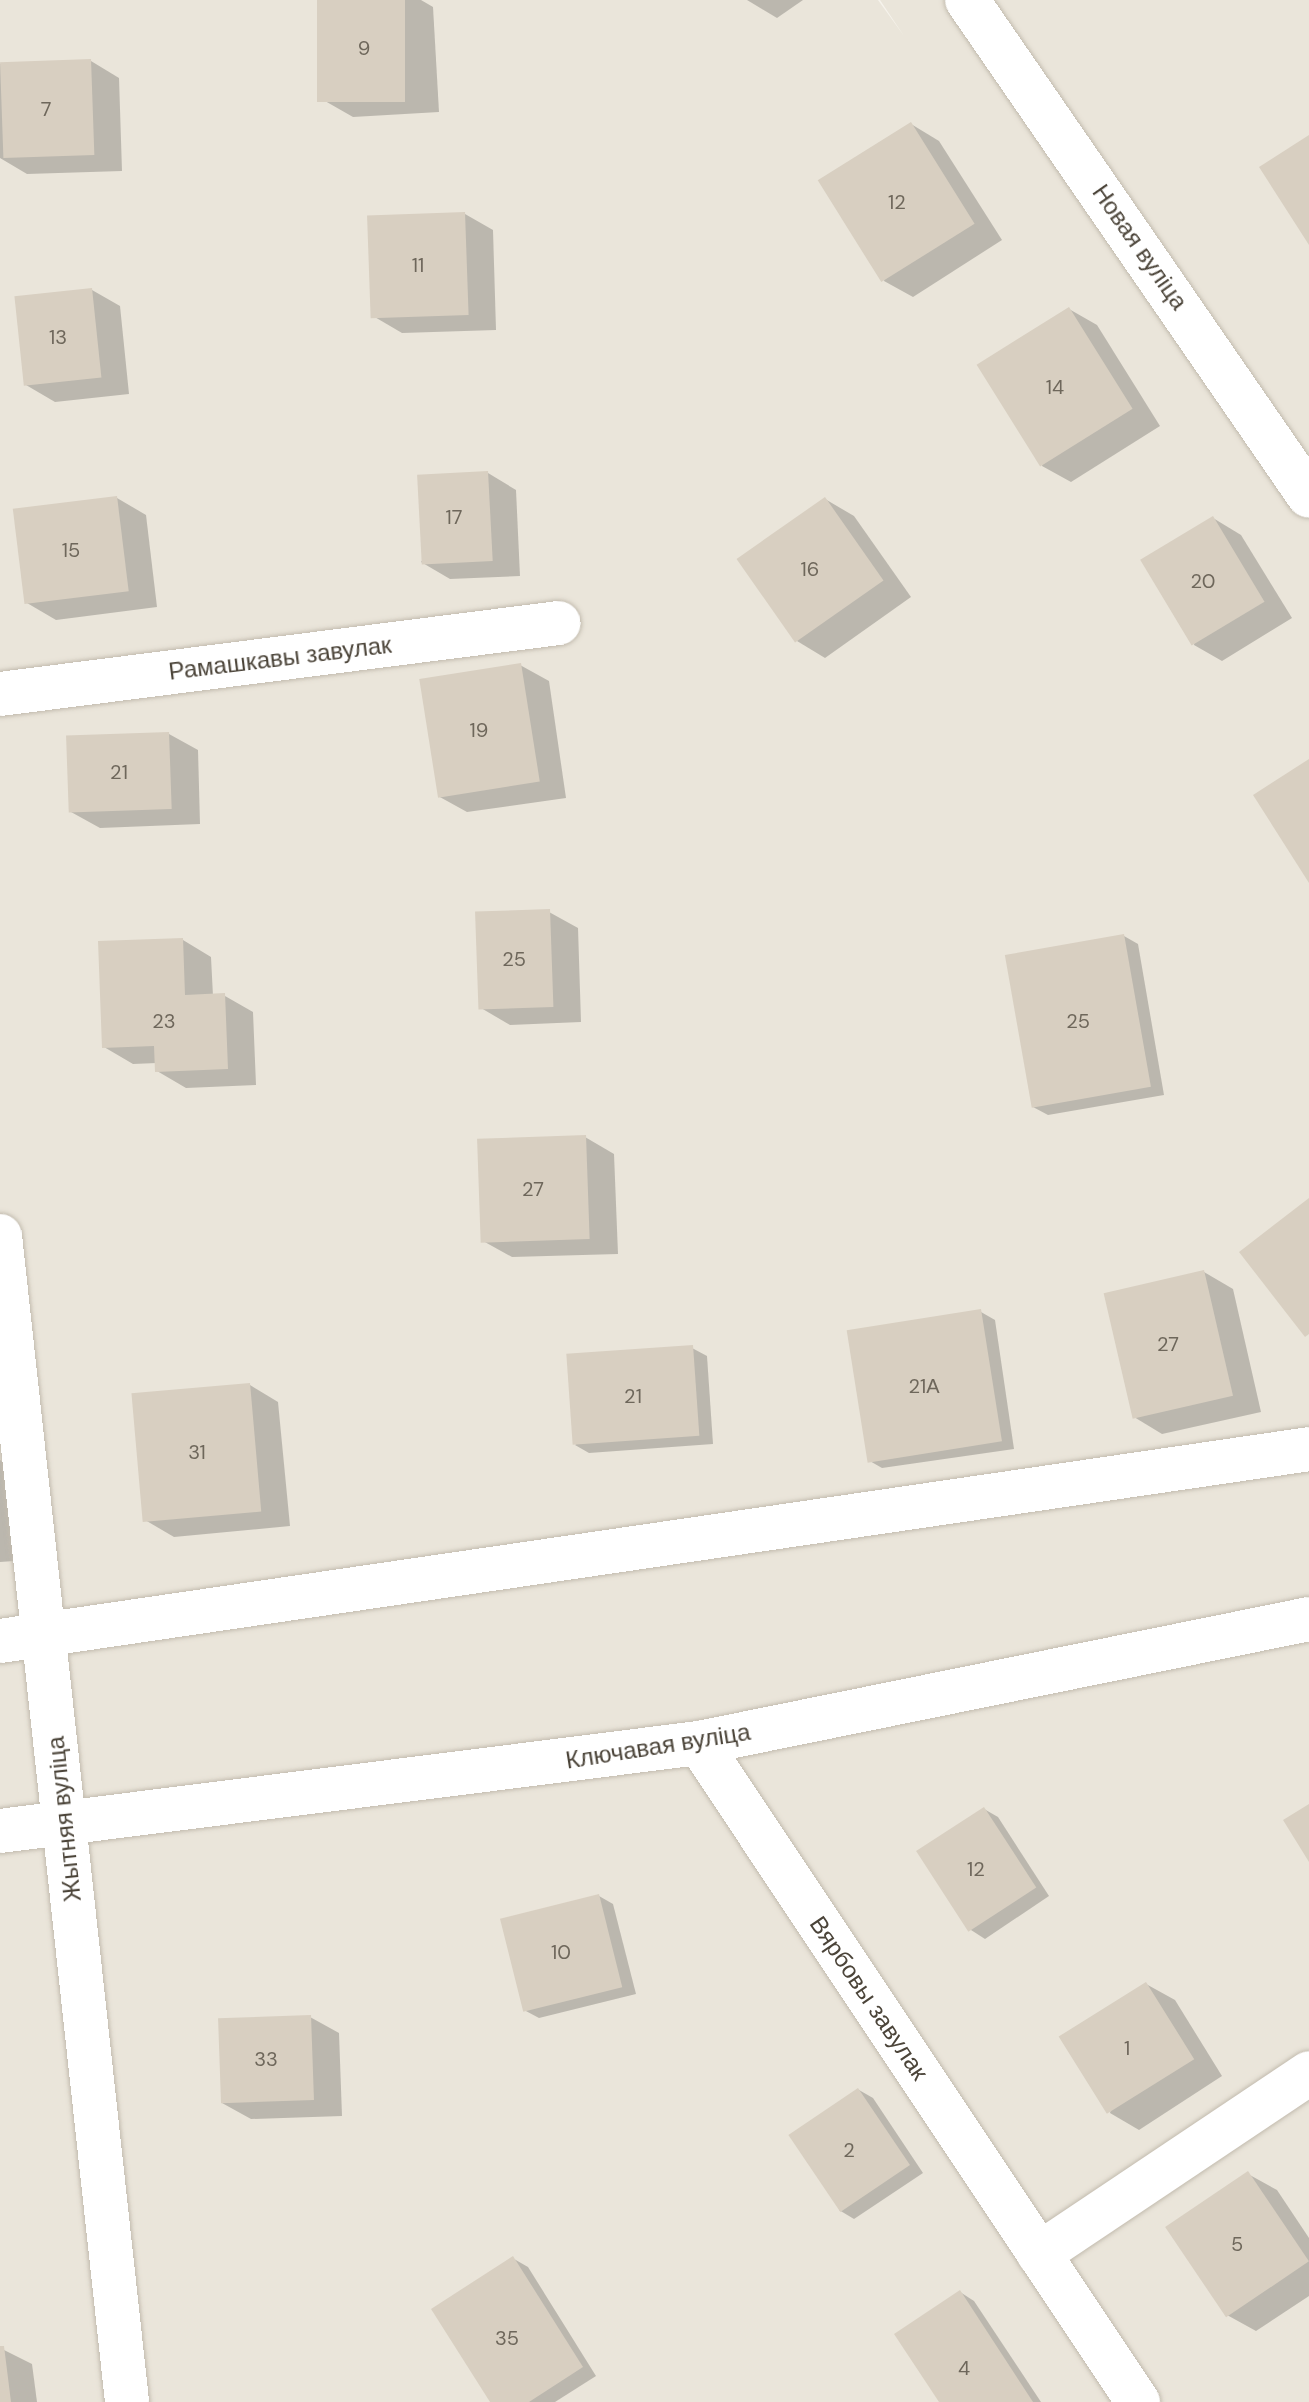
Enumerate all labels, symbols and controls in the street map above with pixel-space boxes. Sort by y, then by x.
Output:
house number: 9 [358,36,370,60]
house number: 7 [41,97,51,121]
street label: Новая вуліца [1086,179,1194,315]
house number: 12 [888,190,906,214]
house number: 11 [412,253,424,277]
house number: 13 [49,325,67,349]
house number: 14 [1046,375,1064,399]
house number: 17 [446,505,462,529]
house number: 15 [62,538,80,562]
house number: 16 [801,557,819,581]
house number: 20 [1191,569,1215,593]
street label: Рамашкавы завулак [167,630,393,686]
house number: 19 [470,718,488,742]
house number: 21 [110,760,128,784]
house number: 25 [502,947,526,971]
house number: 23 [152,1009,176,1033]
house number: 25 [1066,1009,1090,1033]
house number: 27 [522,1177,544,1201]
house number: 27 [1157,1332,1179,1356]
house number: 21А [908,1374,940,1398]
house number: 21 [624,1384,642,1408]
house number: 31 [188,1440,206,1464]
street label: Ключавая вуліца [564,1717,752,1775]
street label: Жытняя вуліца [41,1735,87,1903]
house number: 12 [967,1857,985,1881]
street label: Вярбовы завулак [804,1911,934,2085]
house number: 10 [551,1940,571,1964]
house number: 1 [1124,2036,1130,2060]
house number: 33 [254,2047,278,2071]
house number: 2 [843,2138,855,2162]
house number: 5 [1231,2232,1243,2256]
house number: 35 [495,2326,519,2350]
house number: 4 [958,2356,970,2380]

